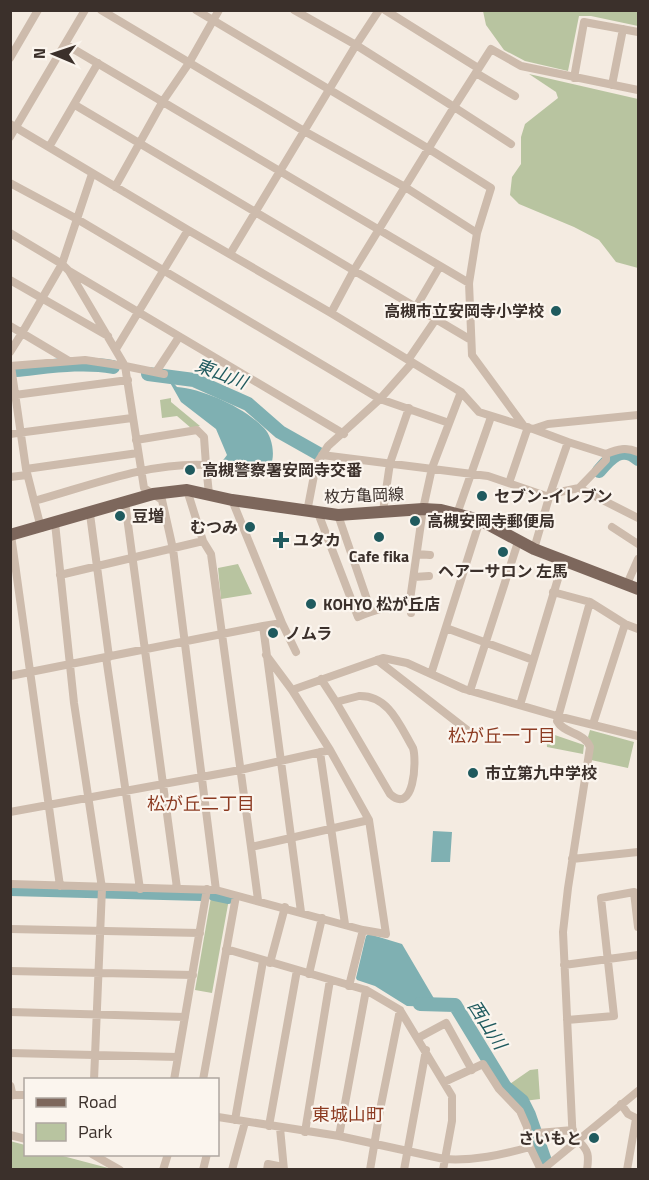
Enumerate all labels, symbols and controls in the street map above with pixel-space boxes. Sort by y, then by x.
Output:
north arrow [24,24,84,84]
text: N [27,48,51,59]
place label: 高槻市立安岡寺小学校 [384,299,544,323]
marker: 高槻市立安岡寺小学校 [549,304,563,318]
water label: 東山川 [191,351,253,397]
place label: 高槻警察署安岡寺交番 [202,458,362,482]
marker: 高槻警察署安岡寺交番 [183,463,197,477]
street label: 枚方亀岡線 [324,482,404,508]
place label: セブン-イレブン [494,484,613,508]
marker: セブン-イレブン [475,489,489,503]
place label: 豆増 [132,504,164,528]
marker: 豆増 [113,509,127,523]
place label: 高槻安岡寺郵便局 [427,509,555,533]
marker: 高槻安岡寺郵便局 [408,514,422,528]
place label: むつみ [190,515,238,539]
marker: むつみ [243,520,257,534]
place label: ユタカ [293,528,341,552]
marker: Cafe fika [372,530,386,544]
marker: ユタカ [274,533,288,547]
place label: Cafe fika [349,544,409,568]
marker: ヘアーサロン 左馬 [496,545,510,559]
place label: ヘアーサロン 左馬 [438,559,568,583]
place label: KOHYO 松が丘店 [323,592,440,616]
marker: KOHYO 松が丘店 [304,597,318,611]
place label: ノムラ [285,621,332,645]
marker: ノムラ [266,626,280,640]
district label: 松が丘一丁目 [448,722,556,749]
place label: 市立第九中学校 [485,761,597,785]
marker: 市立第九中学校 [466,766,480,780]
district label: 松が丘二丁目 [147,790,255,817]
water label: 西山川 [461,995,515,1056]
legend [24,1078,219,1156]
text: Road [78,1088,117,1115]
district label: 東城山町 [312,1101,384,1128]
text: Park [78,1118,113,1145]
place label: さいもと [518,1126,582,1150]
marker: さいもと [587,1131,601,1145]

